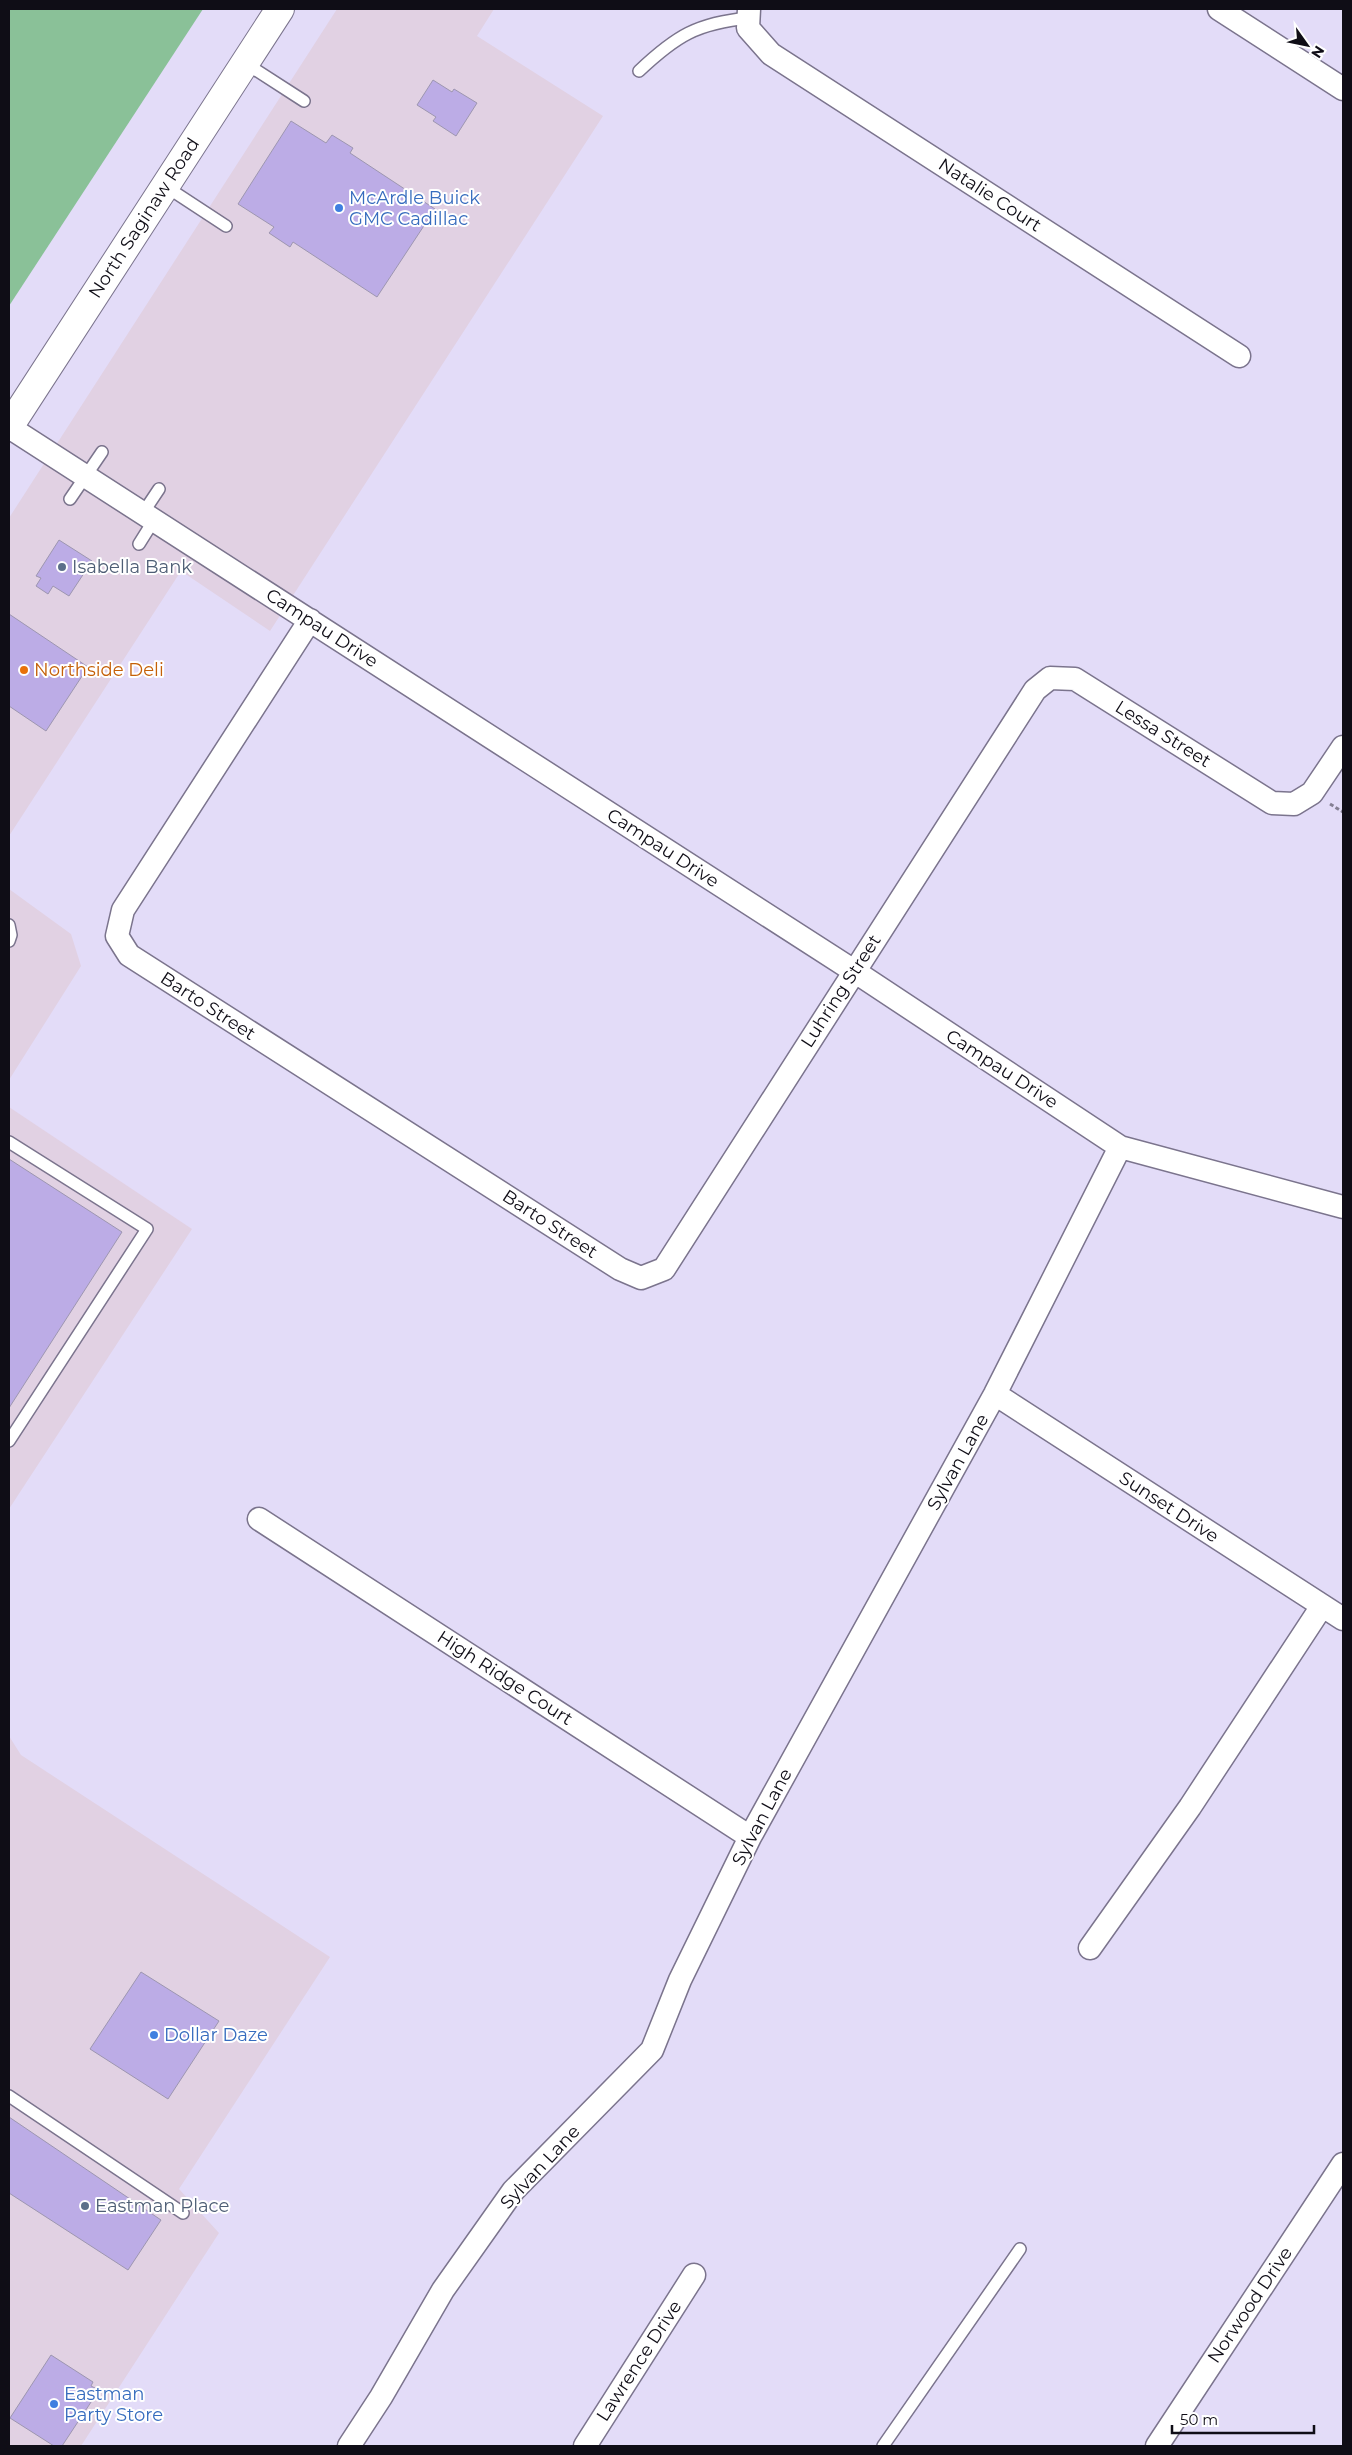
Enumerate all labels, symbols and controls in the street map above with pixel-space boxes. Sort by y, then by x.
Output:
north arrow [1282,20,1332,70]
text: N [1307,42,1329,62]
street label: North Saginaw Road [84,134,204,302]
street label: Natalie Court [934,153,1046,237]
place label: McArdle Buick GMC Cadillac [349,187,480,230]
marker: McArdle Buick GMC Cadillac [333,202,345,214]
place label: Isabella Bank [72,556,192,578]
marker: Isabella Bank [56,561,68,573]
street label: Campau Drive [262,584,382,672]
place label: Northside Deli [34,659,164,681]
marker: Northside Deli [18,664,30,676]
street label: Lessa Street [1111,696,1215,772]
street label: Campau Drive [603,804,723,892]
street label: Luhring Street [796,930,886,1052]
street label: Barto Street [156,967,260,1045]
street label: Campau Drive [942,1025,1062,1113]
street label: Barto Street [498,1185,602,1263]
street label: Sylvan Lane [922,1410,994,1514]
street label: Sunset Drive [1115,1467,1223,1547]
street label: High Ridge Court [433,1626,577,1730]
street label: Sylvan Lane [727,1765,797,1869]
place label: Dollar Daze [164,2024,268,2046]
marker: Dollar Daze [148,2029,160,2041]
street label: Sylvan Lane [496,2120,585,2214]
place label: Eastman Place [95,2195,230,2217]
marker: Eastman Place [79,2200,91,2212]
street label: Norwood Drive [1203,2243,1297,2367]
street label: Lawrence Drive [592,2296,686,2426]
place label: Eastman Party Store [64,2383,163,2426]
marker: Eastman Party Store [48,2398,60,2410]
scale bar [1172,2402,1314,2434]
text: 50 m [1180,2410,1218,2429]

